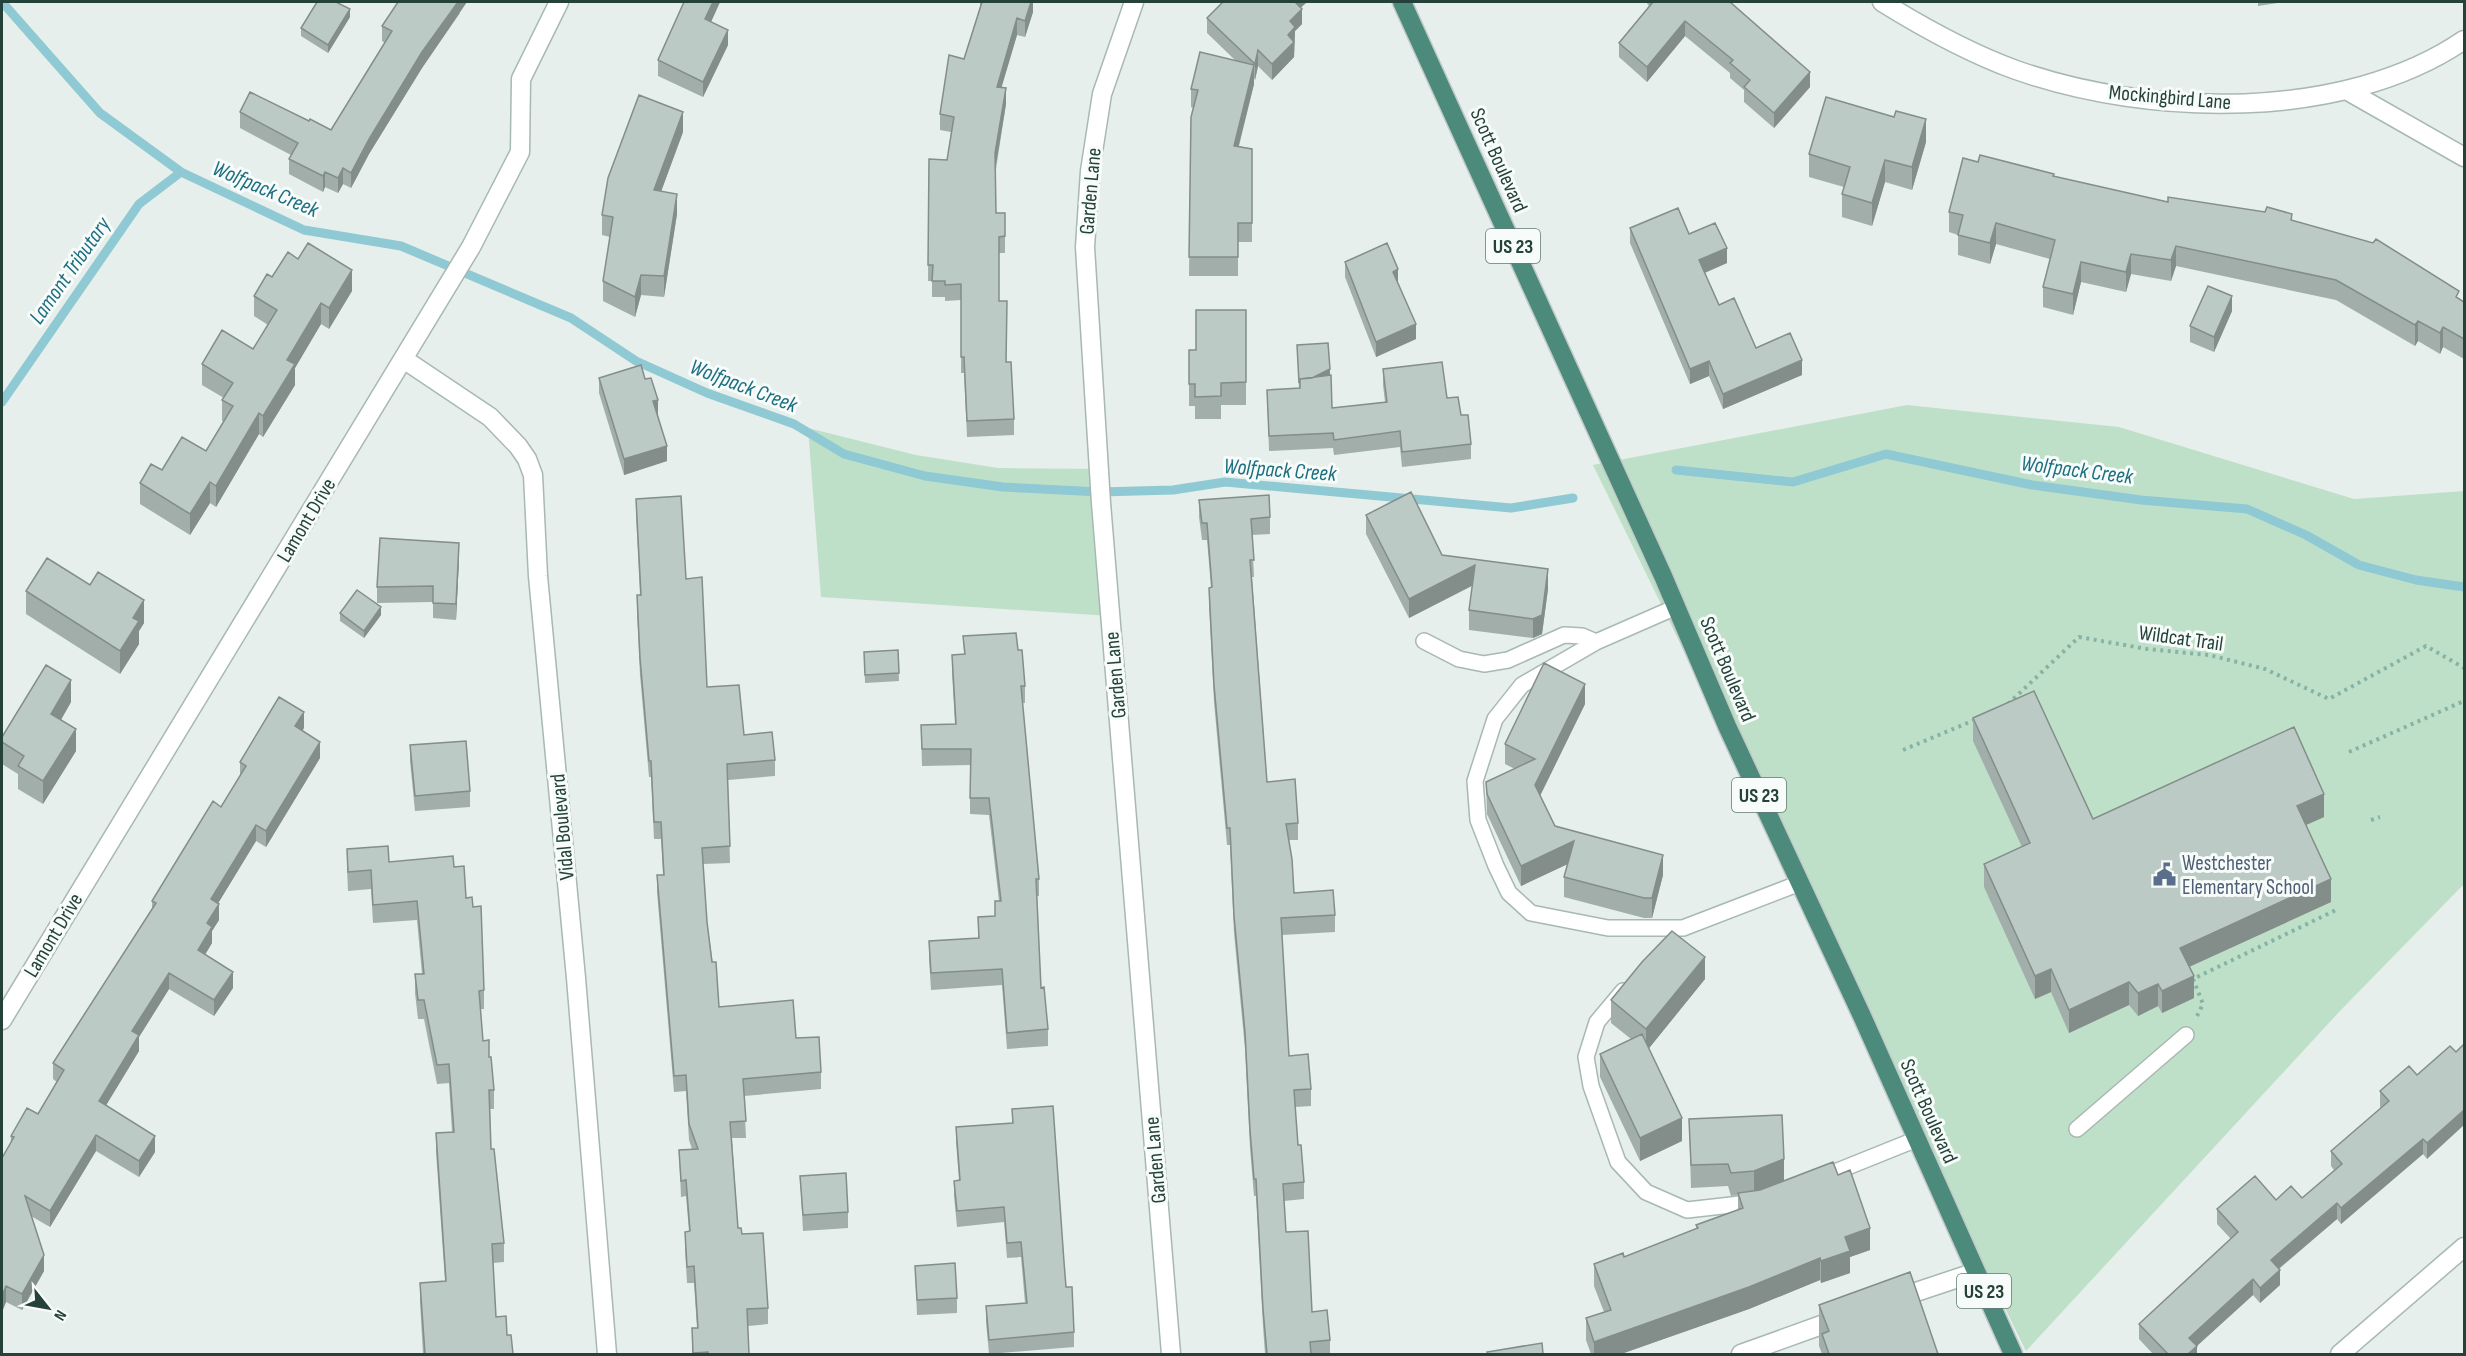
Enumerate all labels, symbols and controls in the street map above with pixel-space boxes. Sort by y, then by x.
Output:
street label: Mockingbird Lane [2108,80,2232,115]
street label: Scott Boulevard [1464,104,1533,216]
street label: Garden Lane [1074,147,1107,235]
water label: Wolfpack Creek [208,155,323,224]
water label: Lamont Tributary [24,212,117,329]
road number: US 23 [1486,229,1540,263]
water label: Wolfpack Creek [686,354,802,419]
water label: Wolfpack Creek [2019,450,2135,491]
water label: Wolfpack Creek [1223,453,1338,488]
street label: Lamont Drive [272,474,341,567]
street label: Scott Boulevard [1694,613,1761,725]
street label: Wildcat Trail [2137,620,2225,657]
street label: Garden Lane [1099,631,1132,719]
street label: Vidal Boulevard [545,773,580,881]
road number: US 23 [1732,778,1786,812]
place label: Westchester Elementary School [2182,851,2314,900]
public building icon: Westchester Elementary School [2151,862,2177,888]
street label: Lamont Drive [19,889,88,982]
street label: Scott Boulevard [1894,1055,1963,1167]
street label: Garden Lane [1139,1116,1172,1204]
road number: US 23 [1957,1274,2011,1308]
north arrow [18,1278,78,1338]
text: N [49,1306,70,1324]

